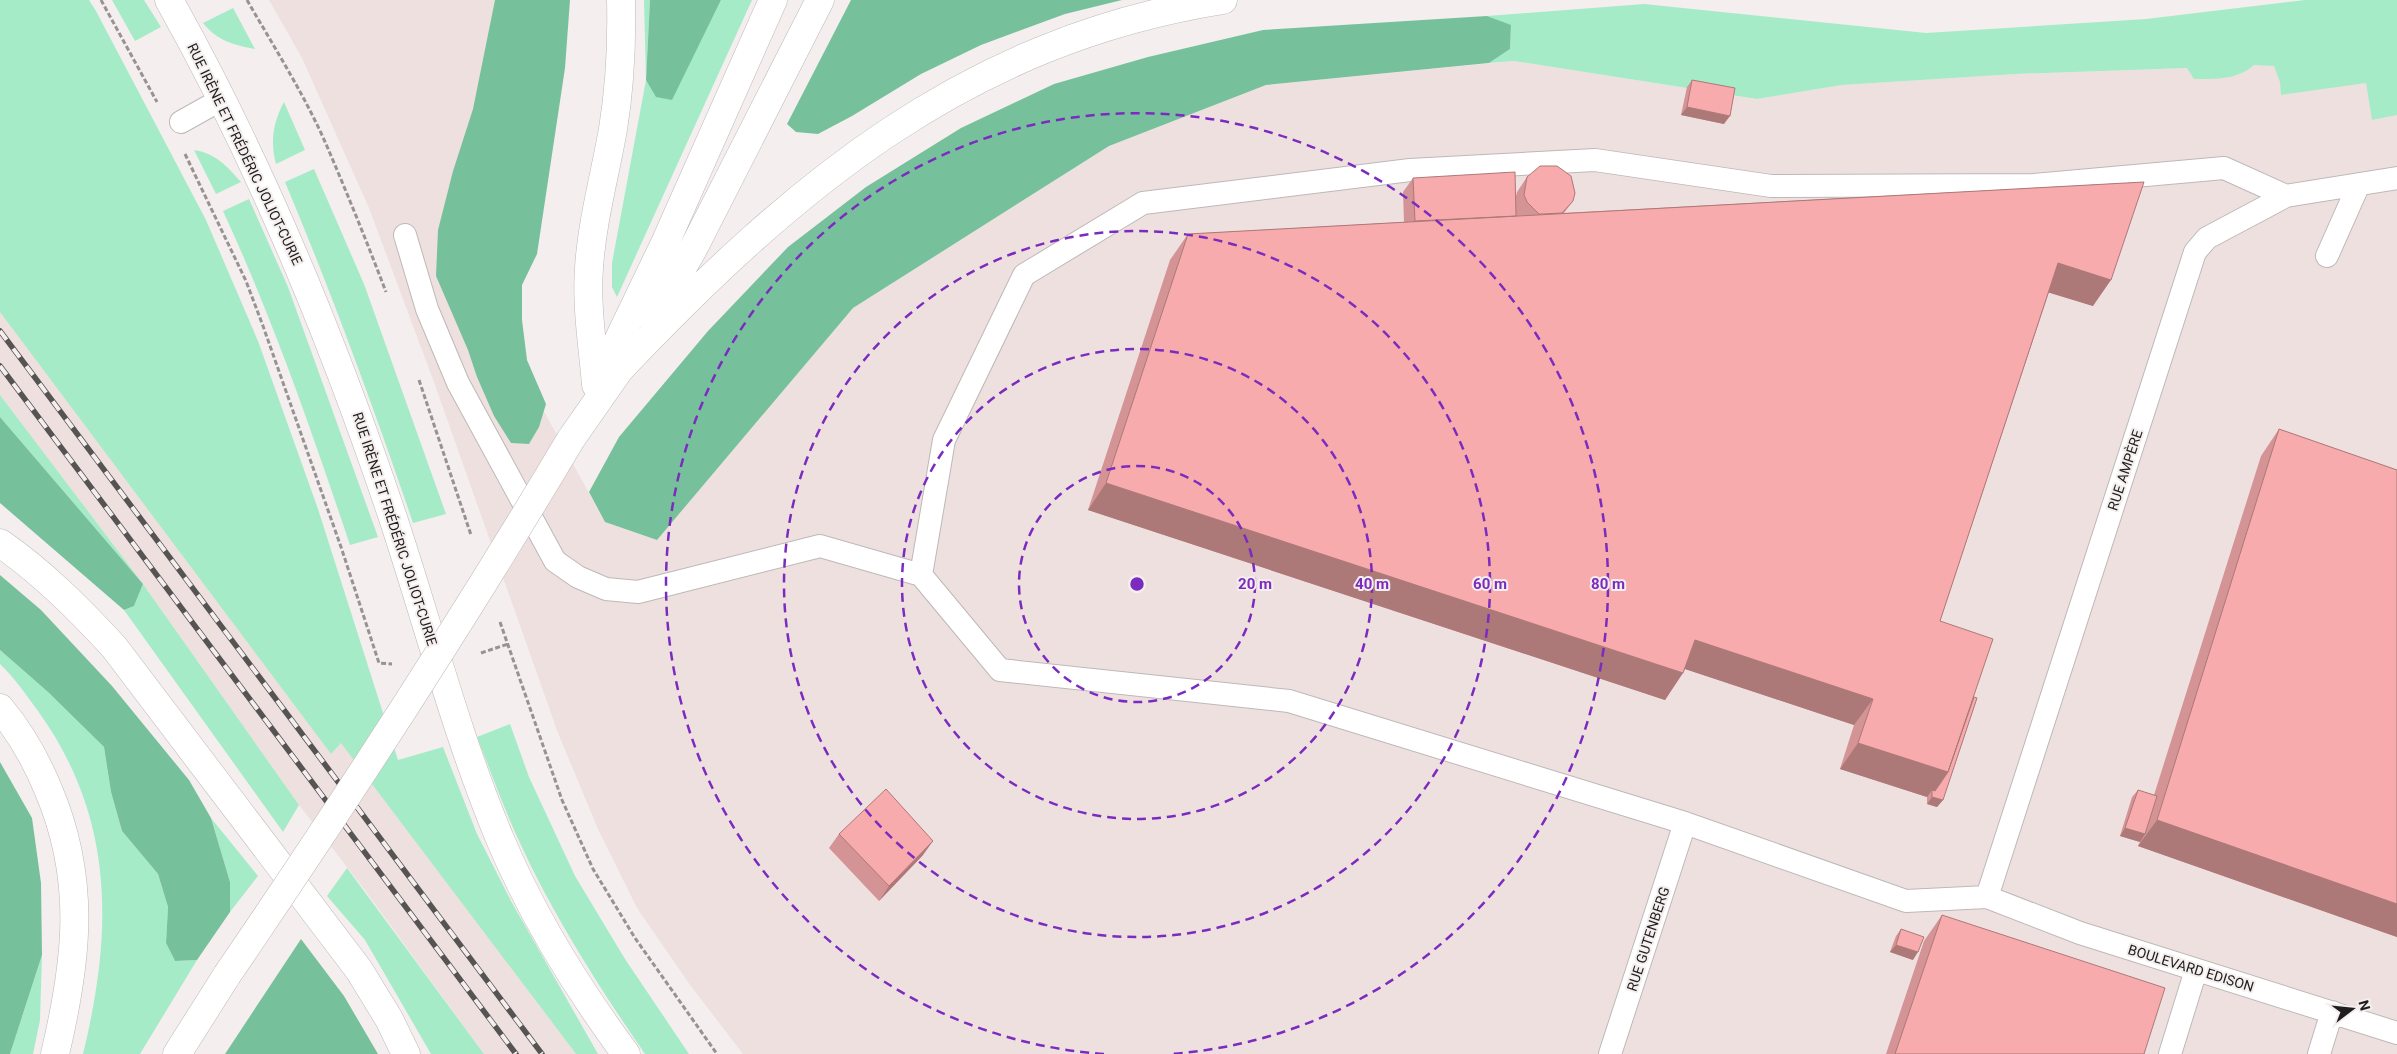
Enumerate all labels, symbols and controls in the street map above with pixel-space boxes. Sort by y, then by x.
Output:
street label: RUE IRÈNE ET FRÉDÉRIC JOLIOT-CURIE [184,40,307,267]
street label: RUE IRÈNE ET FRÉDÉRIC JOLIOT-CURIE [350,410,441,648]
street label: RUE AMPÈRE [2103,427,2146,512]
centre of rings [1128,575,1146,593]
text: 20 m [1238,575,1272,593]
text: 40 m [1355,575,1389,593]
text: 60 m [1473,575,1507,593]
text: 80 m [1591,575,1625,593]
street label: RUE GUTENBERG [1624,885,1672,993]
street label: BOULEVARD EDISON [2126,941,2256,995]
north arrow [2327,984,2377,1034]
text: N [2355,998,2374,1012]

